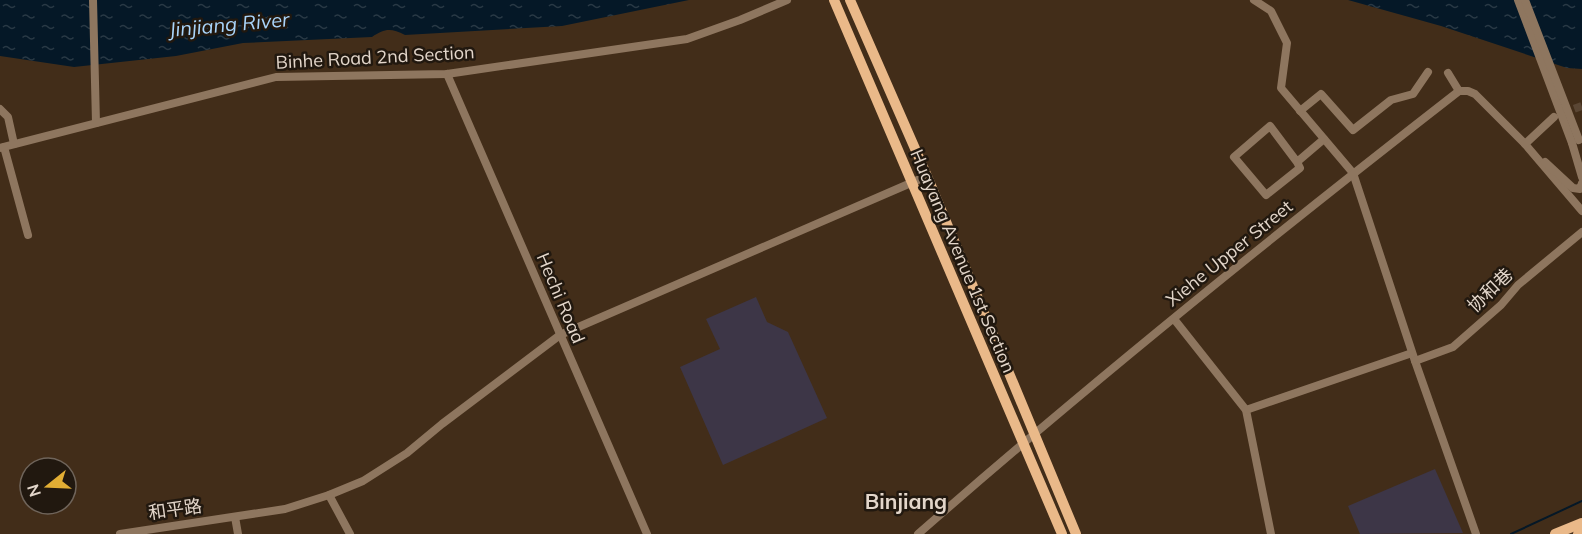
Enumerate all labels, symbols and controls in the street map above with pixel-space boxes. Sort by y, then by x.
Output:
water label: Jinjiang River [166,6,291,42]
street label: Binhe Road 2nd Section [275,40,475,74]
street label: Huayang Avenue 1st Section [905,146,1021,376]
street label: Xiehe Upper Street [1161,195,1297,311]
street label: Hechi Road [532,249,590,347]
street label: 协和巷 [1463,263,1517,317]
north arrow [18,456,78,516]
text: N [22,482,45,499]
district label: Binjiang [865,488,947,514]
street label: 和平路 [147,494,203,524]

